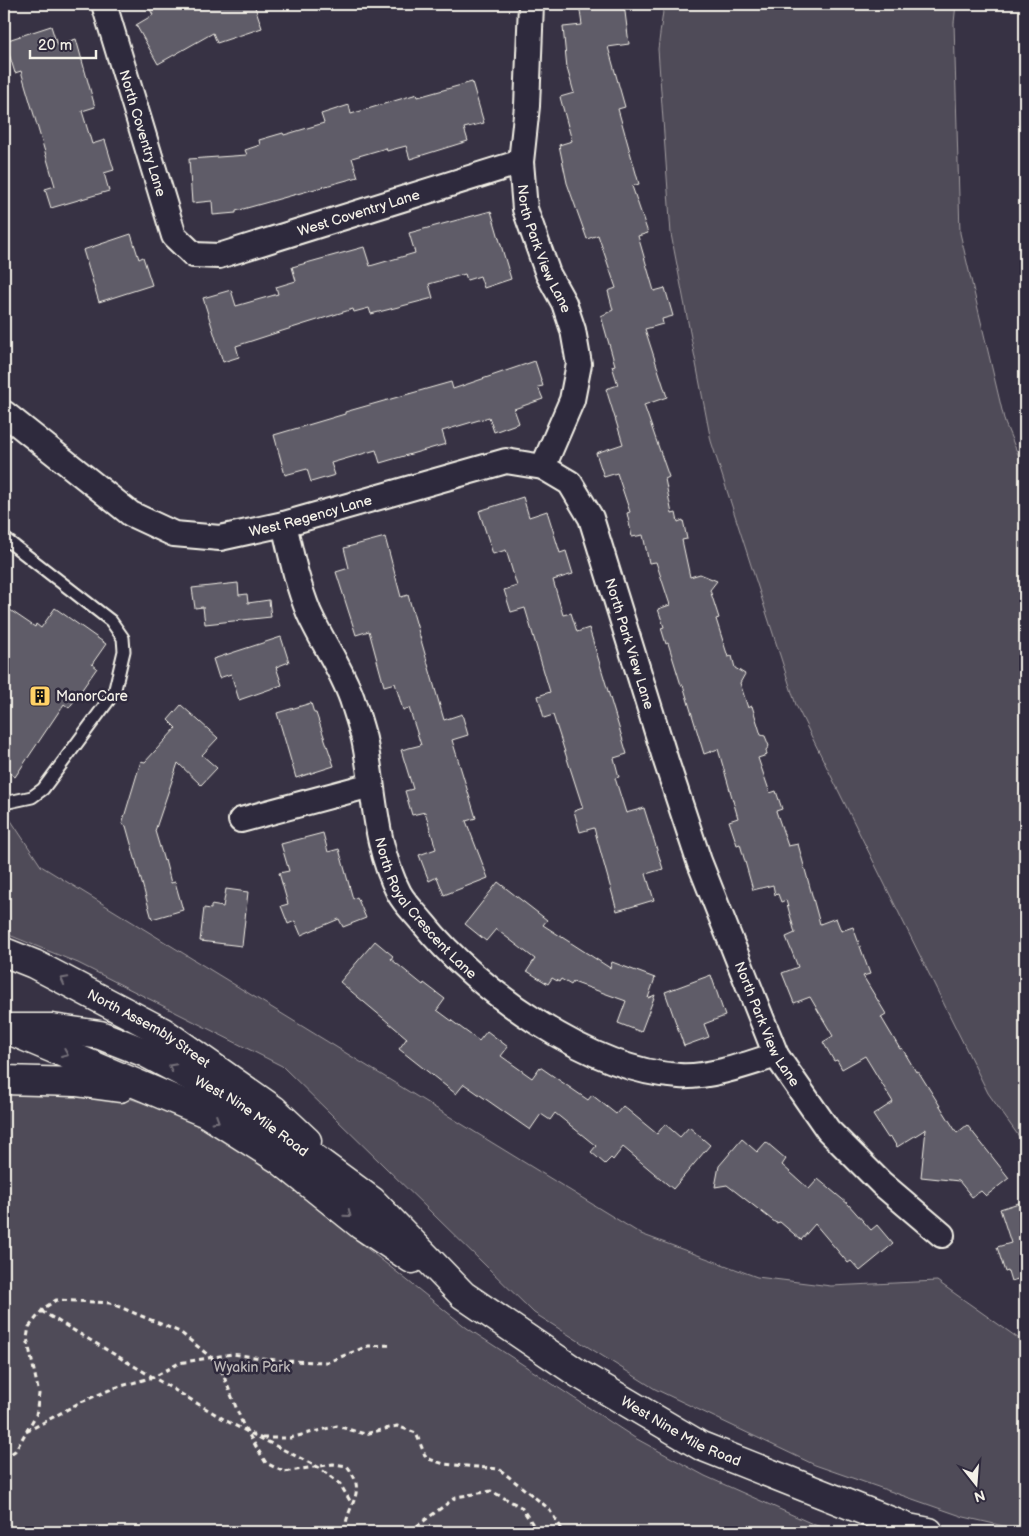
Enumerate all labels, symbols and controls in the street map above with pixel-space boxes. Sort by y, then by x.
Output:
scale bar [30,28,96,60]
text: 20 m [38,36,72,55]
street label: North Coventry Lane [116,68,170,199]
street label: North Park View Lane [514,184,575,315]
street label: West Coventry Lane [295,186,422,240]
street label: West Regency Lane [247,491,374,540]
street label: North Park View Lane [602,576,658,711]
building icon: ManorCare [28,684,52,708]
place label: ManorCare [56,688,128,705]
street label: North Royal Crescent Lane [372,835,480,982]
street label: North Park View Lane [731,959,804,1090]
one-way arrow [60,976,69,986]
street label: North Assembly Street [85,985,214,1071]
one-way arrow [60,1048,69,1059]
one-way arrow [169,1063,178,1073]
street label: West Nine Mile Road [192,1072,312,1160]
one-way arrow [211,1113,220,1123]
one-way arrow [342,1209,351,1217]
park label: Wyakin Park [214,1359,290,1376]
street label: West Nine Mile Road [618,1392,743,1469]
north arrow [952,1458,1002,1508]
text: N [972,1486,987,1506]

